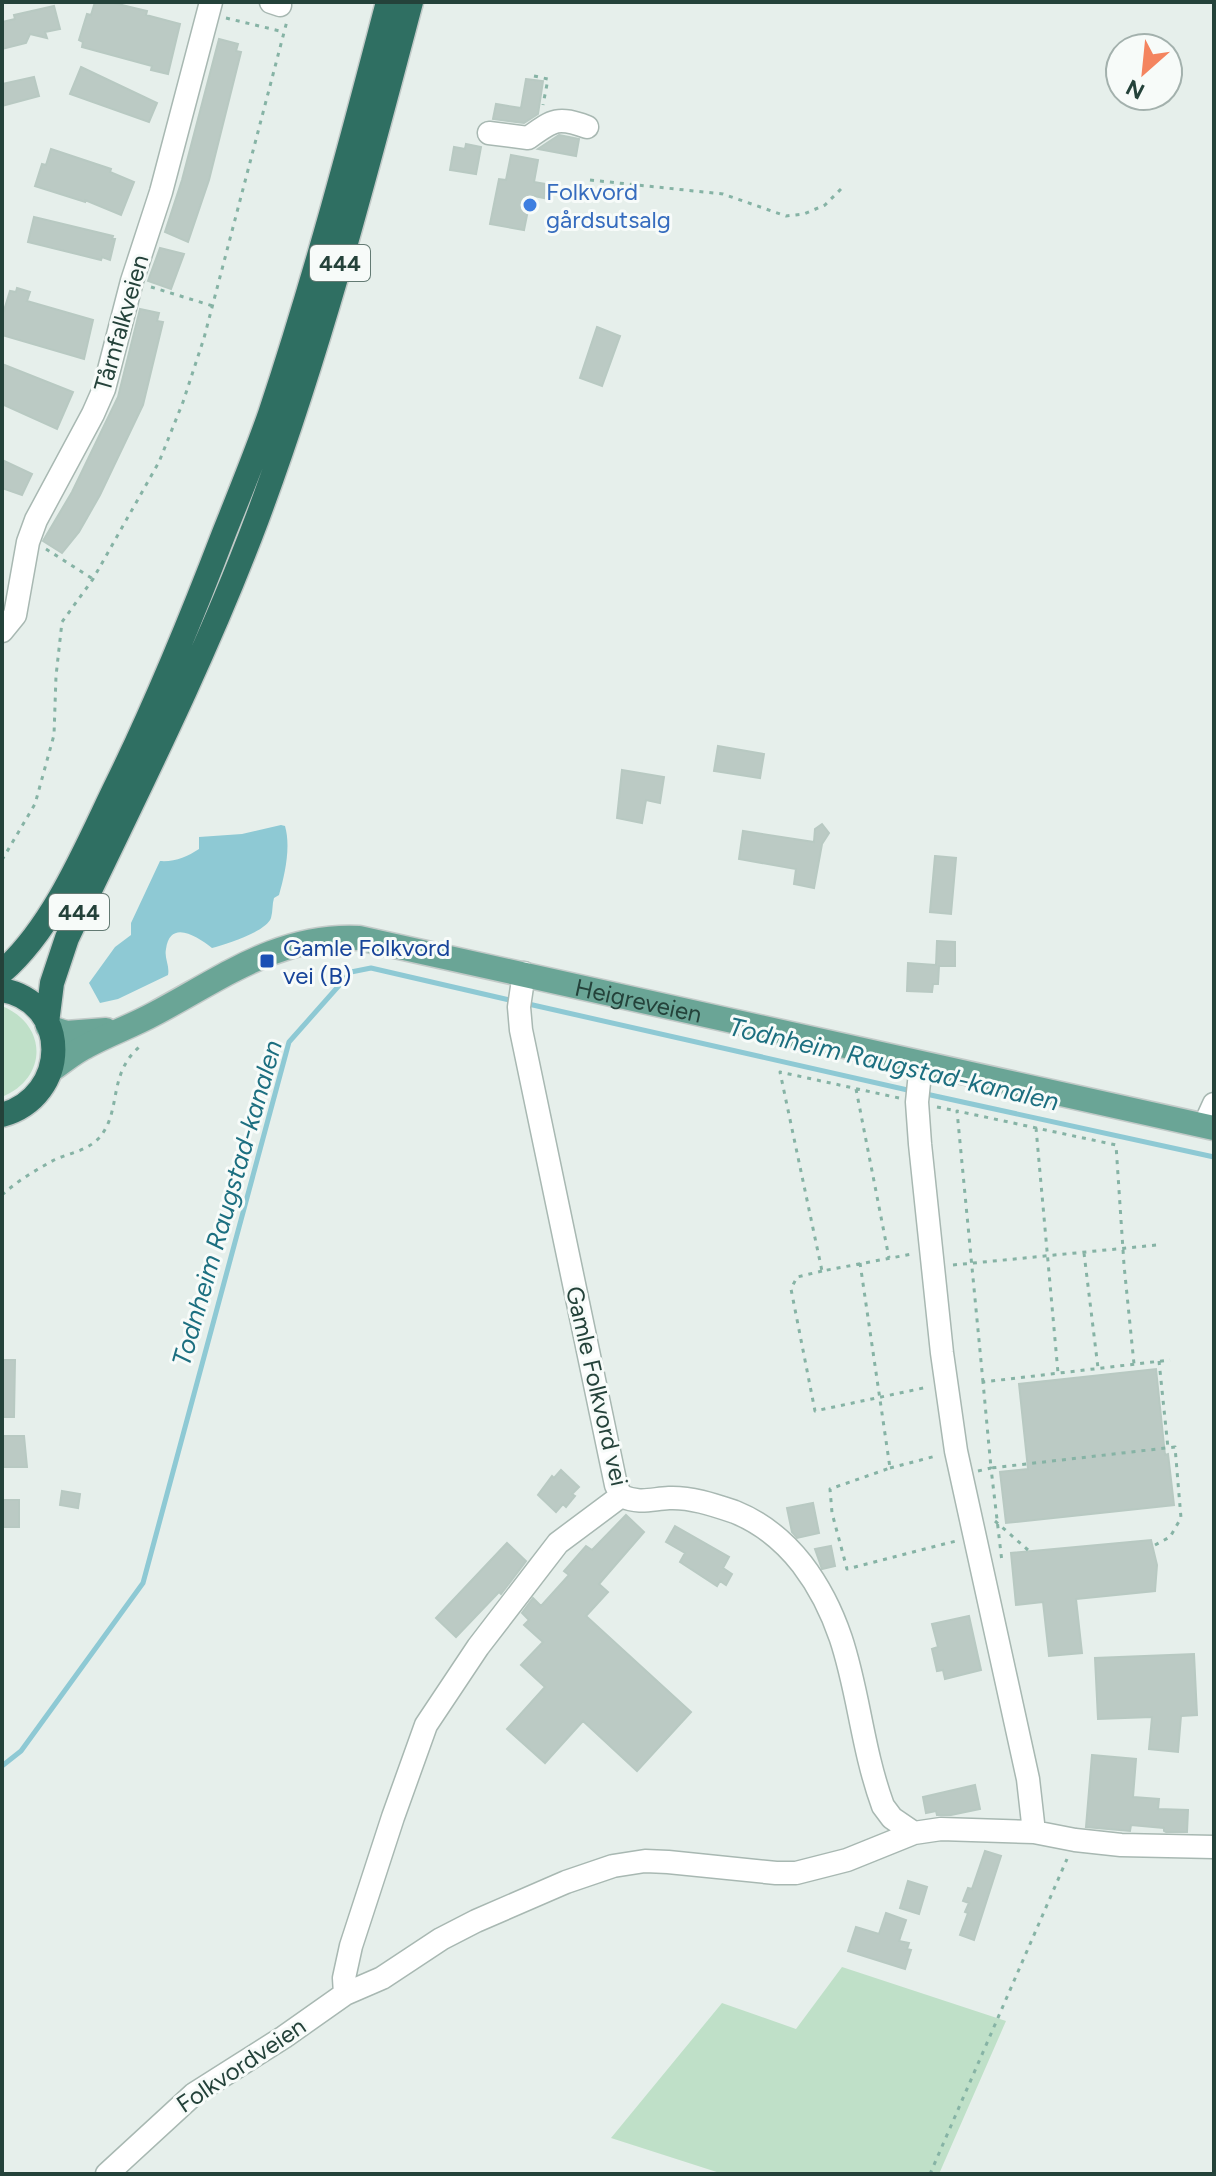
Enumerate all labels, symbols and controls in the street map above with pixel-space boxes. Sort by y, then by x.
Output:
north arrow [1104,32,1184,112]
text: N [1121,73,1149,105]
place label: Folkvord gårdsutsalg [546,177,671,234]
marker: Folkvord gårdsutsalg [521,196,539,214]
road number: 444 [310,245,370,281]
street label: Tårnfalkveien [88,251,154,395]
road number: 444 [49,894,109,930]
place label: Gamle Folkvord vei (B) [283,933,450,990]
marker: Gamle Folkvord vei (B) [258,952,276,970]
street label: Heigreveien [572,972,705,1028]
water label: Todnheim Raugstad-kanalen [726,1010,1062,1118]
water label: Todnheim Raugstad-kanalen [165,1036,289,1370]
street label: Gamle Folkvord vei [560,1283,634,1489]
street label: Folkvordveien [171,2011,311,2119]

